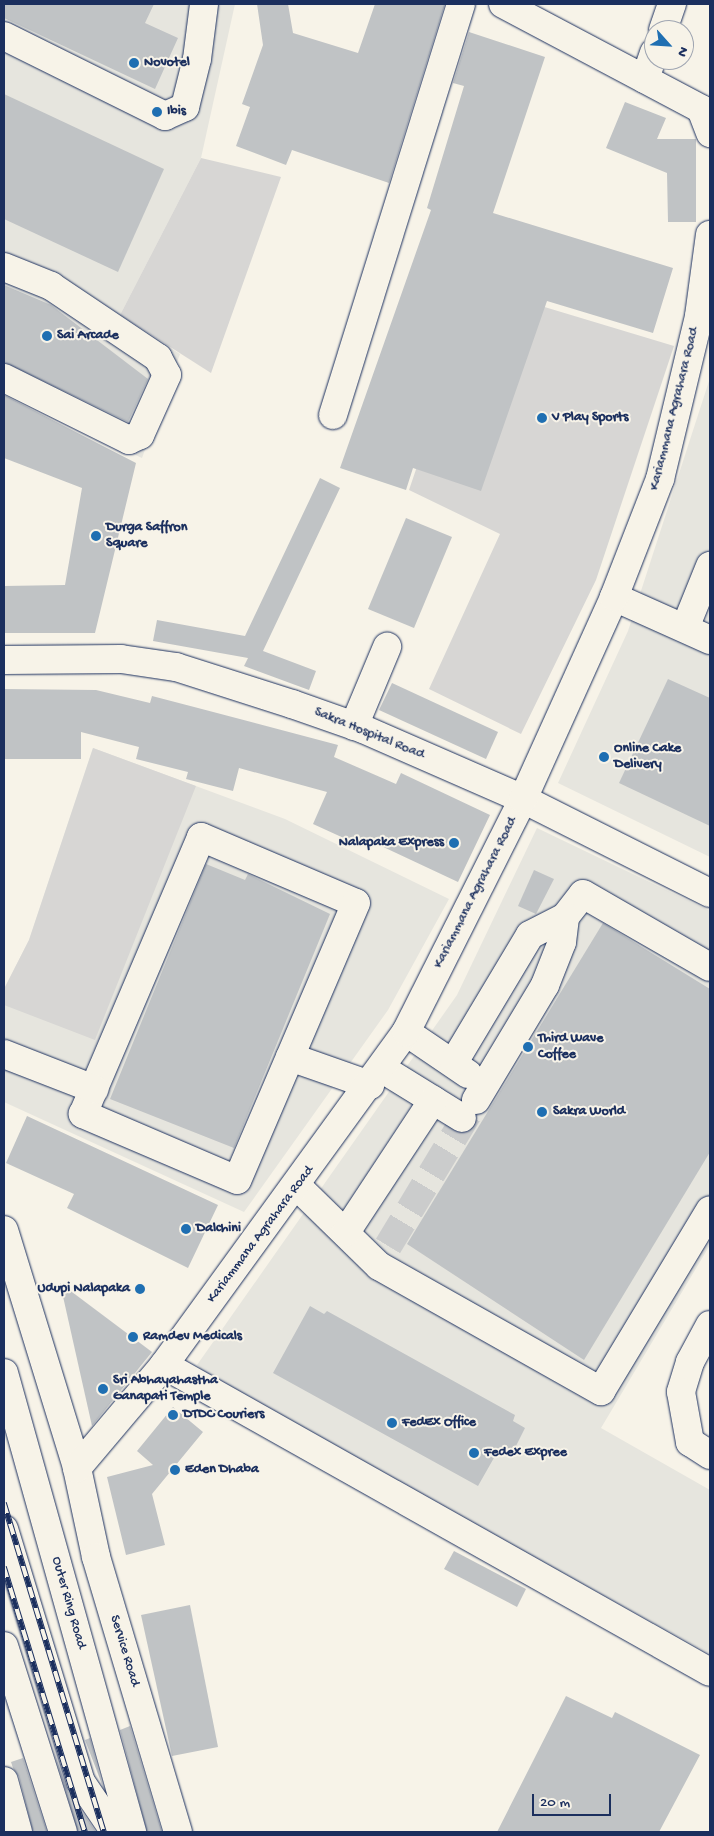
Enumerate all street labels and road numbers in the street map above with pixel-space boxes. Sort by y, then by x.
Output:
street label: Kariammana Agrahara Road [647,326,703,492]
street label: Sakra Hospital Road [311,704,427,764]
street label: Kariammana Agrahara Road [430,815,522,971]
street label: Kariammana Agrahara Road [204,1163,318,1307]
street label: Outer Ring Road [47,1555,89,1651]
street label: Service Road [105,1613,143,1689]

